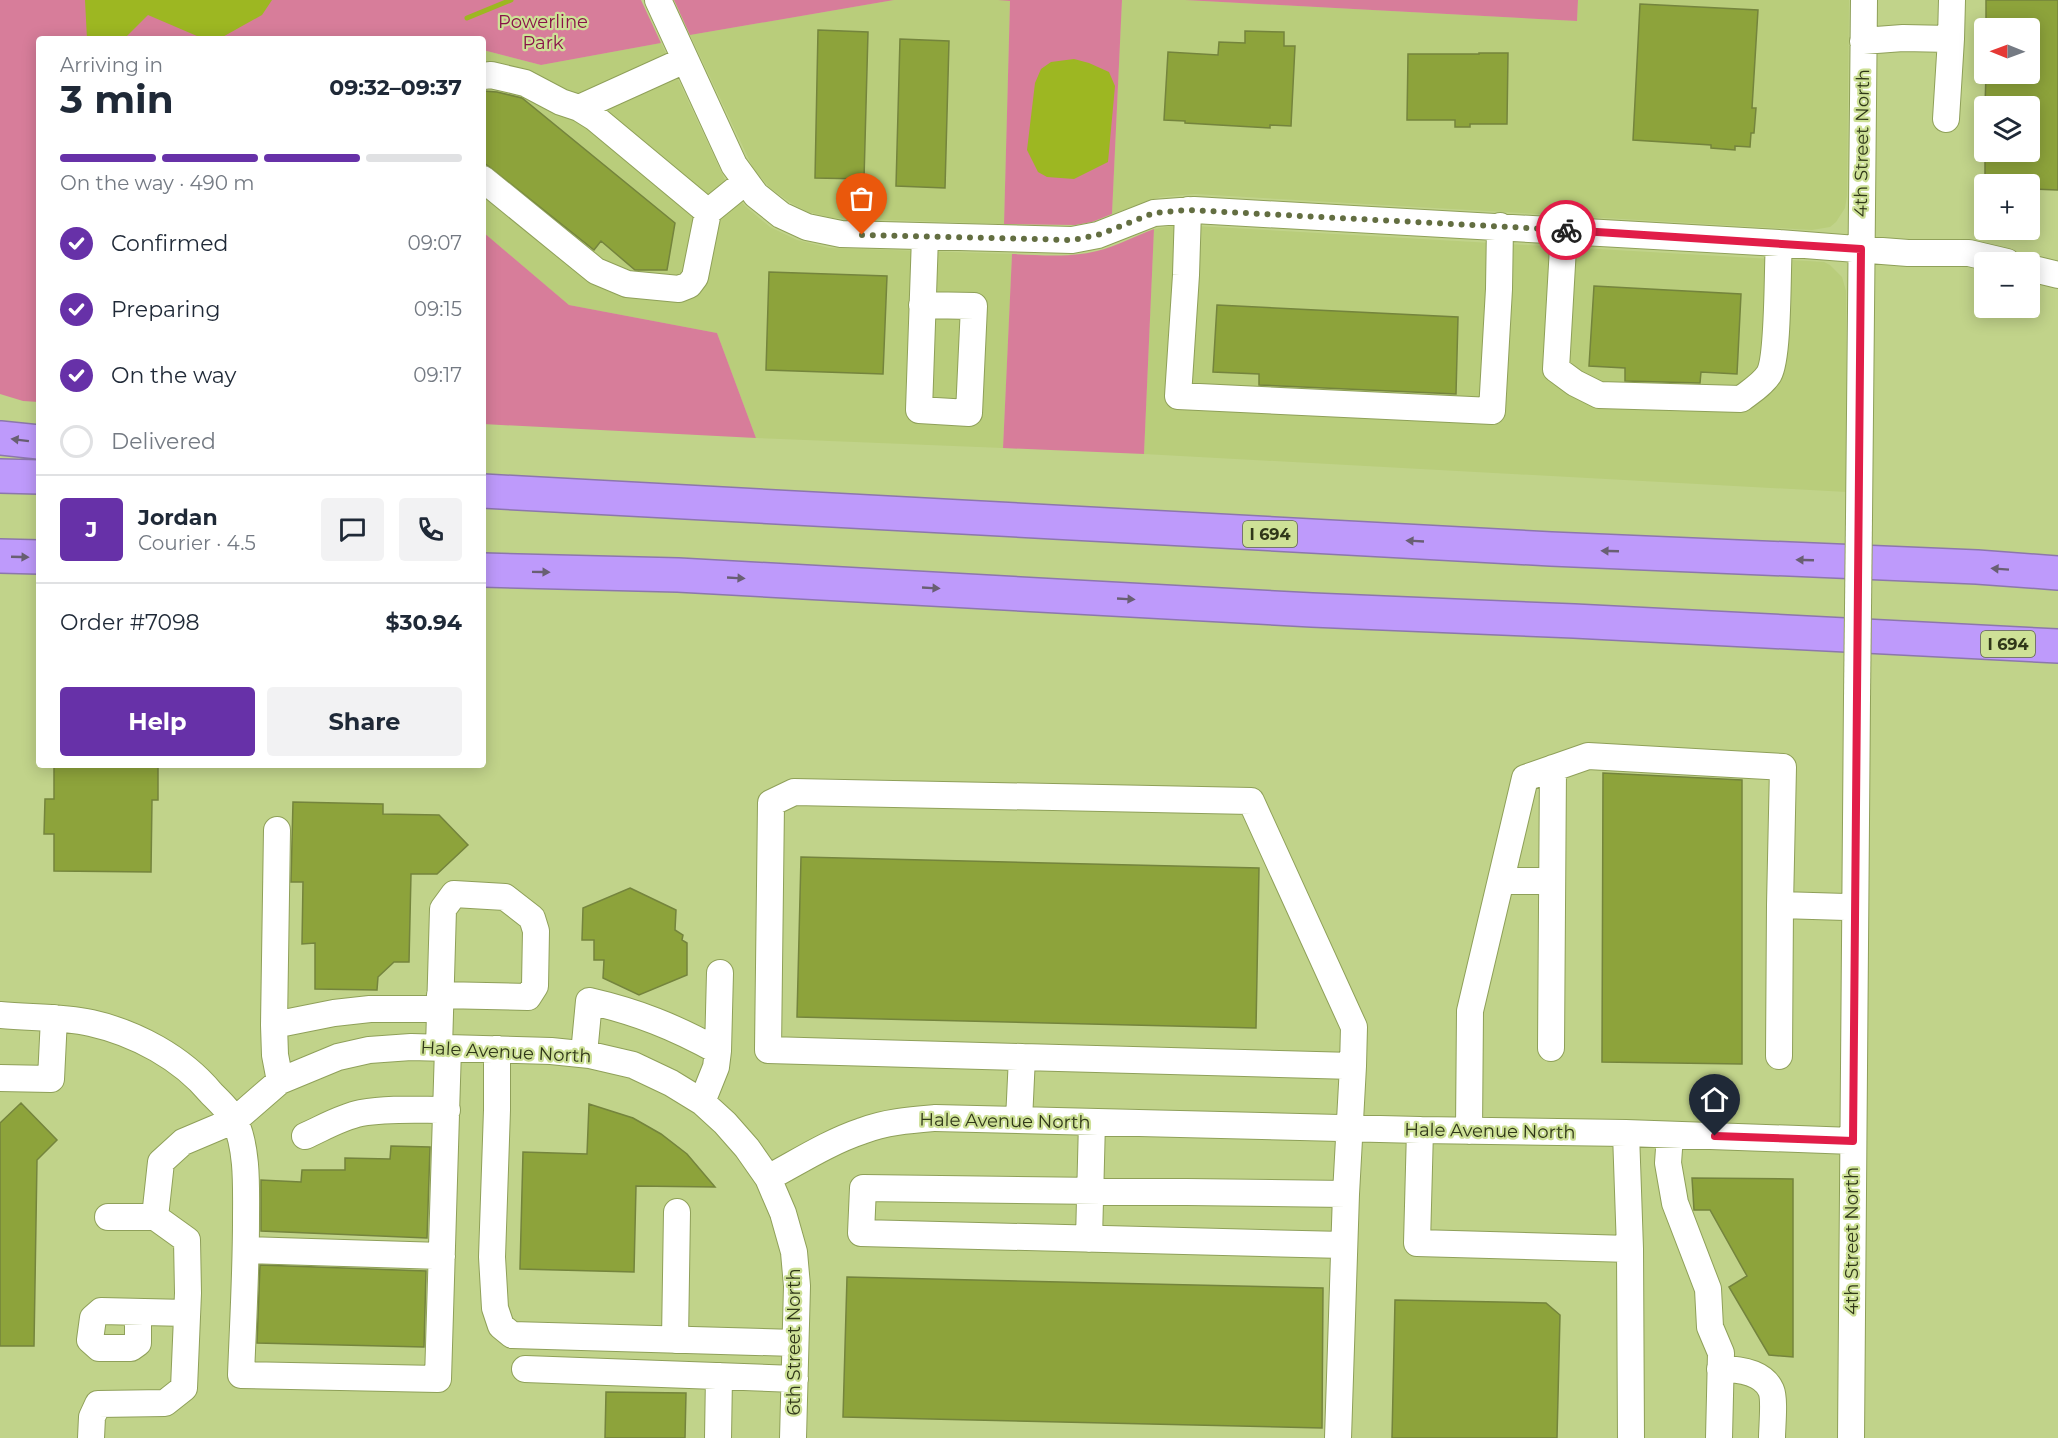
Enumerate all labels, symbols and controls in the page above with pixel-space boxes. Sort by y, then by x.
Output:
park label: Powerline Park [498,11,588,54]
north arrow [1974,18,2040,84]
map controls [1974,18,2040,318]
text: Arriving in [60,53,163,77]
street label: 4th Street North [1850,69,1874,217]
text: 09:32–09:37 [329,74,462,101]
text: 3 min [60,75,174,123]
button: layers [1974,96,2040,162]
text: On the way · 490 m [60,171,254,195]
pin [836,173,887,235]
button: + [1974,174,2040,240]
icon: bag [845,182,878,215]
courier [1536,200,1596,260]
icon: bike [1550,214,1583,247]
icon: check [60,227,93,260]
text: Confirmed [111,230,228,257]
text: 09:07 [407,231,462,255]
button: − [1974,252,2040,318]
icon: check [60,293,93,326]
text: Preparing [111,296,220,323]
text: 09:15 [414,297,462,321]
icon: check [60,359,93,392]
text: On the way [111,362,236,389]
text: 09:17 [413,363,462,387]
text: Delivered [111,428,216,455]
one-way arrow [10,435,29,445]
button: chat [321,498,384,561]
button: phone [399,498,462,561]
text: Jordan [138,504,218,531]
text: J [86,516,97,543]
road number: I 694 [1243,521,1297,547]
text: Courier · 4.5 [138,531,256,555]
one-way arrow [1406,537,1425,546]
one-way arrow [1601,547,1620,556]
one-way arrow [10,552,29,561]
one-way arrow [1795,555,1814,564]
one-way arrow [1990,564,2009,573]
one-way arrow [532,567,551,576]
one-way arrow [727,574,746,583]
one-way arrow [922,584,941,593]
one-way arrow [1116,594,1135,604]
text: Order #7098 [60,609,200,636]
text: $30.94 [385,609,462,636]
road number: I 694 [1981,631,2035,657]
button: Help [60,687,255,756]
button: Share [267,687,462,756]
street label: Hale Avenue North [420,1037,592,1067]
pin [1689,1074,1740,1136]
icon: home [1698,1083,1731,1116]
street label: Hale Avenue North [919,1109,1091,1133]
street label: Hale Avenue North [1404,1119,1576,1143]
street label: 4th Street North [1841,1167,1863,1315]
street label: 6th Street North [783,1268,805,1416]

